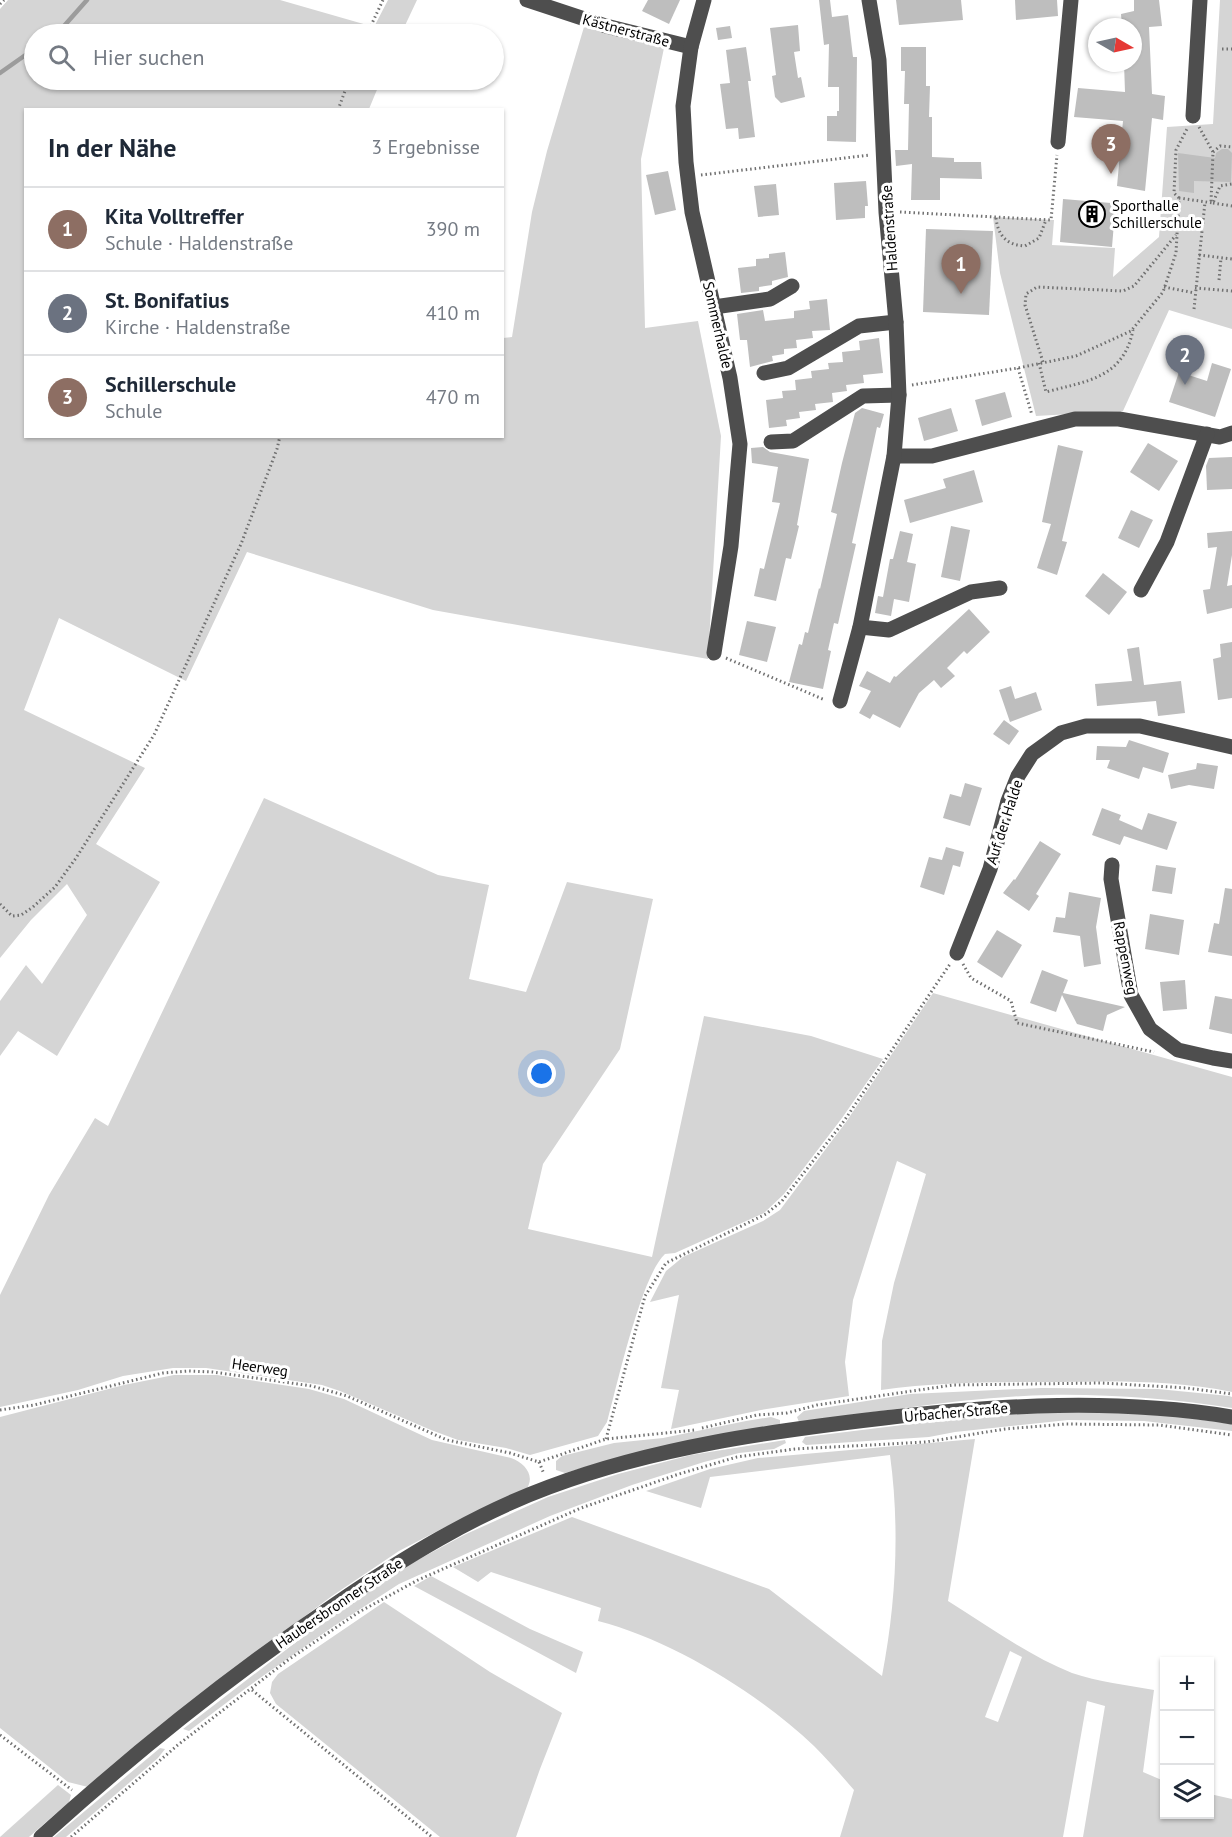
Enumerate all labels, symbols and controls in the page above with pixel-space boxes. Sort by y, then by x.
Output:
street label: Kästnerstraße [580,9,672,51]
north arrow [1088,18,1142,72]
search box [24,24,504,90]
icon: search [45,41,78,74]
text: Hier suchen [93,43,205,71]
pin: 3 [1092,124,1130,174]
text: In der Nähe [48,131,176,164]
text: 3 Ergebnisse [371,134,480,160]
street label: Haldenstraße [877,184,901,272]
place label: Sporthalle Schillerschule [1112,196,1202,232]
building icon: Sporthalle Schillerschule [1077,199,1107,229]
text: Kita Volltreffer [105,202,244,230]
text: 1 [62,216,73,242]
text: 390 m [426,216,480,242]
text: Schule · Haldenstraße [105,230,293,256]
pin: 1 [942,244,980,294]
street label: Sommerhalde [699,280,737,370]
text: St. Bonifatius [105,286,229,314]
text: 2 [62,300,73,326]
text: 410 m [426,300,480,326]
text: Kirche · Haldenstraße [105,314,290,340]
pin: 2 [1166,336,1204,385]
text: Schillerschule [105,370,236,398]
text: 3 [62,384,73,410]
text: 470 m [426,384,480,410]
text: Schule [105,398,162,424]
street label: Auf der Halde [981,777,1027,867]
street label: Rappenweg [1110,920,1142,996]
your location [527,1059,556,1088]
street label: Heerweg [231,1354,289,1380]
street label: Urbacher Straße [903,1398,1009,1426]
street label: Haubersbronner Straße [272,1553,406,1653]
map controls [1160,1657,1214,1819]
button: + [1160,1657,1214,1711]
button: − [1160,1711,1214,1765]
button: layers [1160,1765,1214,1819]

